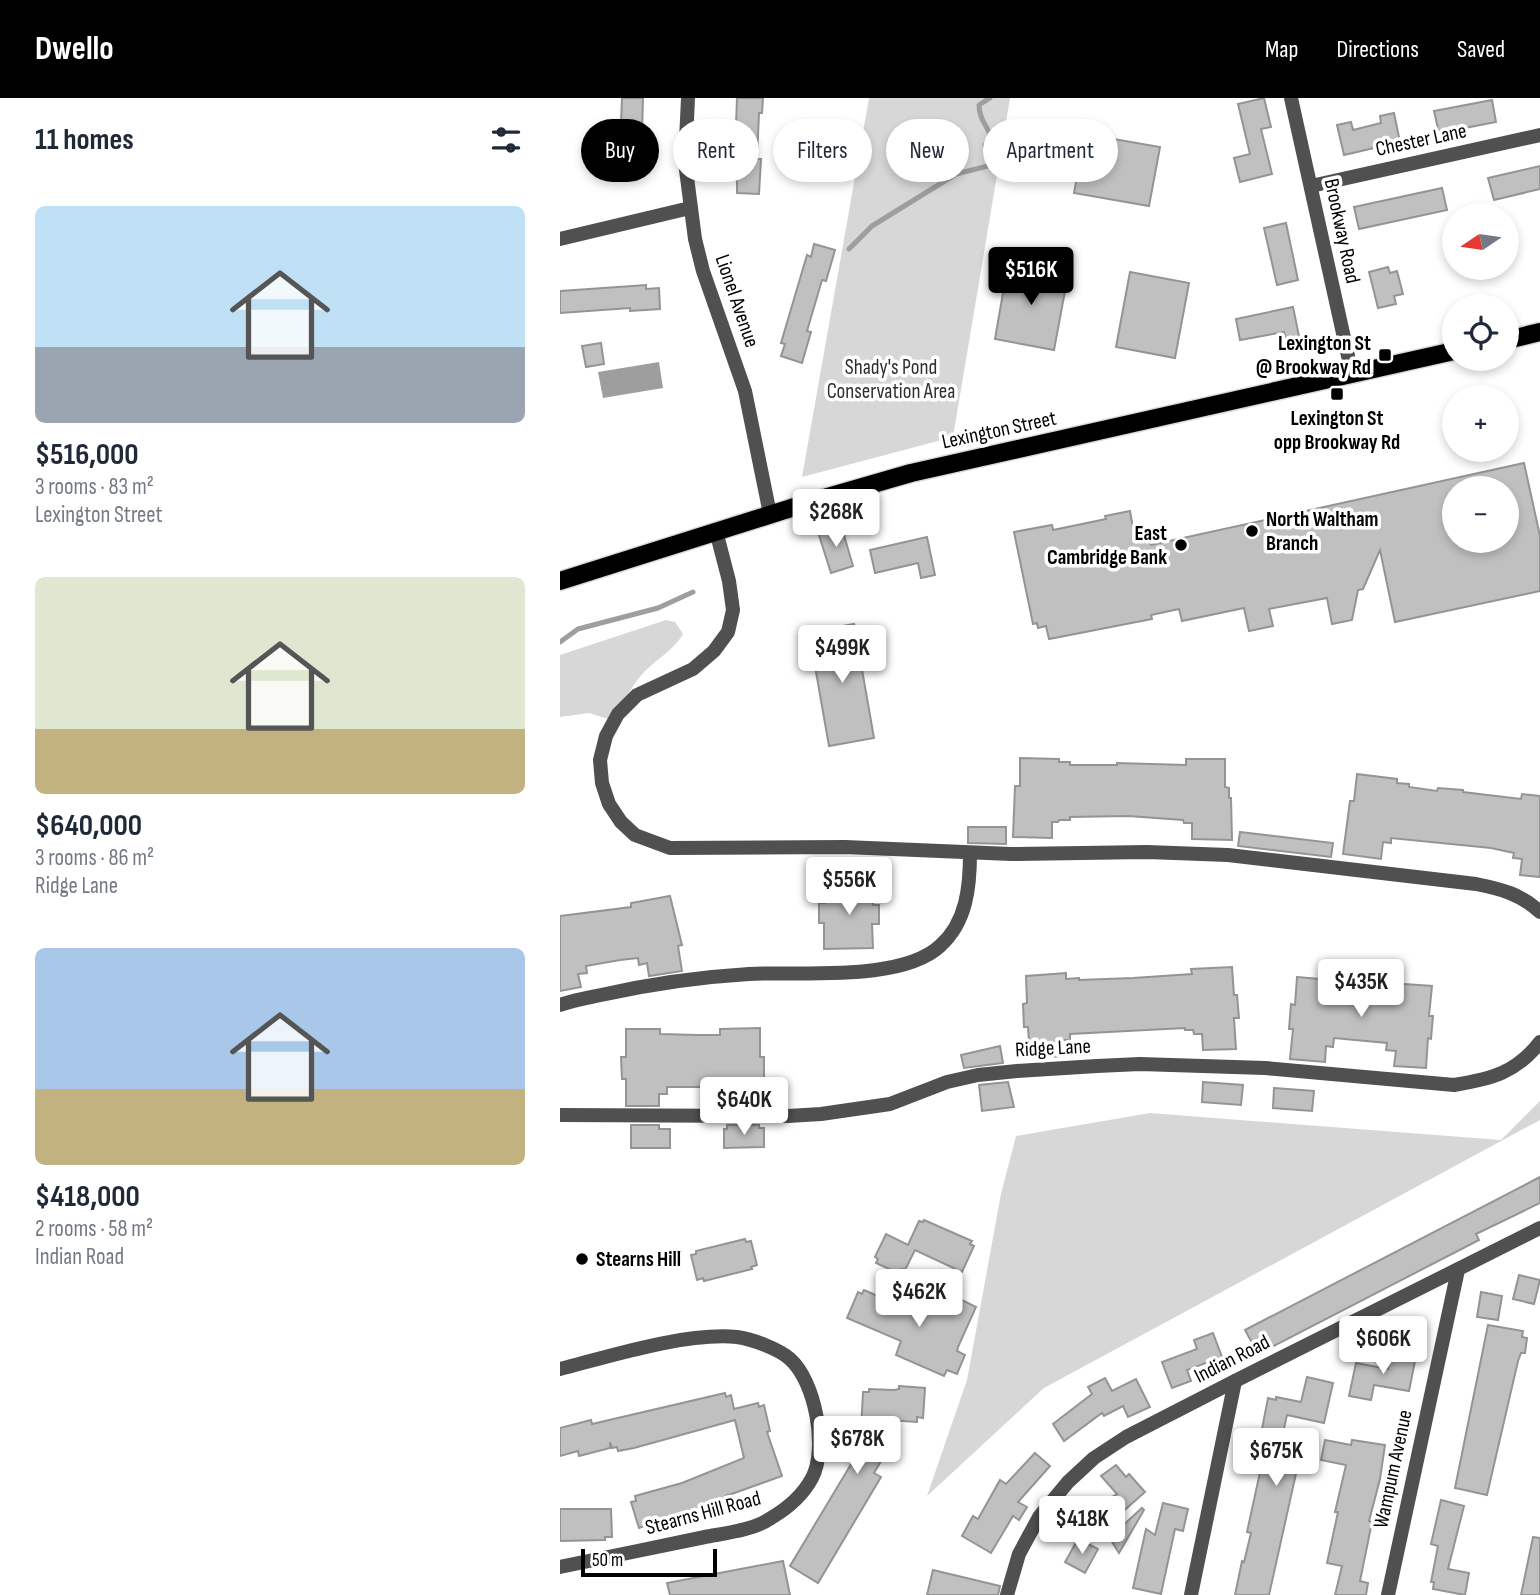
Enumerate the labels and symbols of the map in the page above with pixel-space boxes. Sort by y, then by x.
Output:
street label: Chester Lane [1373,118,1469,162]
street label: Brookway Road [1319,176,1365,286]
north arrow [1442,203,1519,280]
pin: $516K [982,248,1080,307]
street label: Lionel Avenue [709,251,765,351]
place label: Lexington St @ Brookway Rd [1256,331,1371,380]
marker: Lexington St @ Brookway Rd [1377,347,1393,363]
park label: Shady's Pond Conservation Area [827,355,955,404]
marker: Lexington St opp Brookway Rd [1329,386,1345,402]
street label: Lexington Street [939,406,1059,454]
place label: Lexington St opp Brookway Rd [1274,406,1400,455]
pin: $268K [787,490,885,549]
place label: North Waltham Branch [1266,507,1378,556]
place label: East Cambridge Bank [1047,521,1167,570]
marker: North Waltham Branch [1244,523,1260,539]
marker: East Cambridge Bank [1173,537,1189,553]
pin: $499K [793,626,891,685]
pin: $556K [800,858,898,917]
pin: $435K [1312,960,1410,1019]
street label: Ridge Lane [1015,1034,1091,1062]
pin: $640K [695,1077,793,1137]
place label: Stearns Hill [596,1247,681,1272]
marker: Stearns Hill [574,1251,590,1267]
pin: $462K [870,1270,968,1329]
pin: $606K [1334,1316,1432,1376]
street label: Indian Road [1190,1329,1274,1389]
street label: Wampum Avenue [1368,1408,1418,1530]
pin: $678K [808,1416,906,1476]
pin: $675K [1227,1428,1325,1488]
street label: Stearns Hill Road [643,1486,763,1540]
pin: $418K [1033,1496,1131,1556]
scale bar [581,1546,718,1578]

